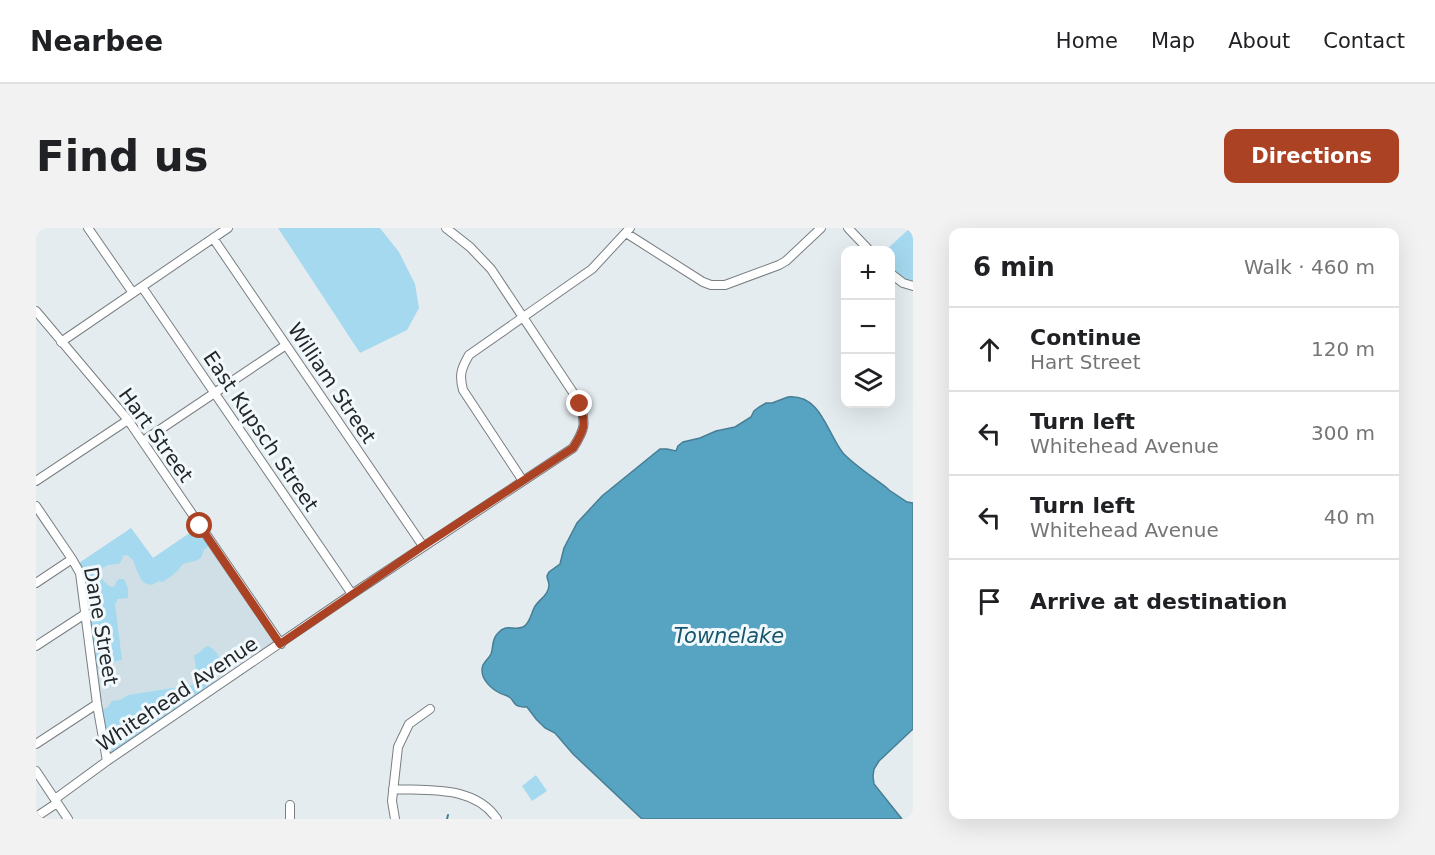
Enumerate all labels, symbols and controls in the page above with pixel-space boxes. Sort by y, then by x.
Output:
text: Nearbee [30,25,163,58]
text: Home [1056,29,1118,53]
text: Map [1151,29,1195,53]
text: About [1228,29,1290,53]
text: Contact [1323,29,1405,53]
button: Directions [1224,129,1399,183]
text: Find us [36,132,209,181]
map controls [841,246,895,408]
button: + [841,246,895,300]
text: 6 min [973,252,1055,282]
text: Walk · 460 m [1244,255,1375,279]
button: − [841,300,895,354]
street label: William Street [283,318,381,448]
text: Continue [1030,325,1141,350]
icon: ahead [973,333,1006,366]
text: 120 m [1311,337,1375,361]
street label: East Kupsch Street [198,346,324,516]
text: Hart Street [1030,350,1141,374]
button: layers [841,354,895,408]
street label: Hart Street [114,383,198,487]
route end [566,390,592,416]
text: Turn left [1030,409,1135,434]
icon: left [973,417,1006,450]
text: 300 m [1311,421,1375,445]
text: Whitehead Avenue [1030,434,1219,458]
text: Turn left [1030,493,1135,518]
icon: left [973,501,1006,534]
text: 40 m [1324,505,1375,529]
route start [186,512,212,538]
text: Whitehead Avenue [1030,518,1219,542]
street label: Dane Street [79,565,123,687]
icon: arrive [973,585,1006,618]
text: Arrive at destination [1030,589,1287,614]
water label: Townelake [674,624,784,648]
street label: Whitehead Avenue [92,631,262,757]

